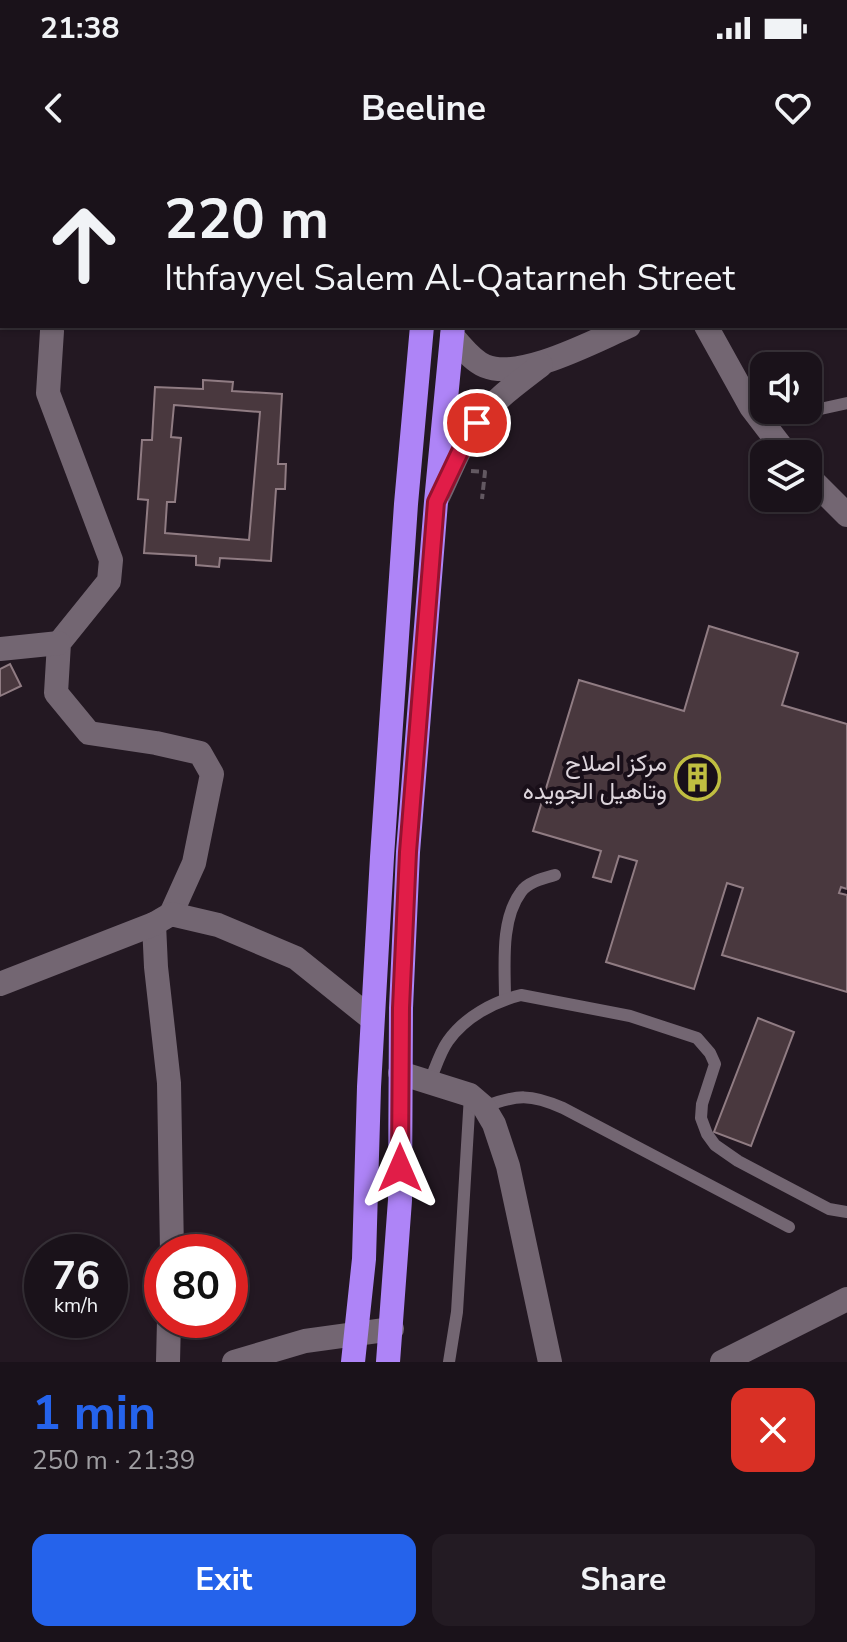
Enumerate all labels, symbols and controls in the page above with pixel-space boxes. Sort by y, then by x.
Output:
text: 21:38 [40,8,119,49]
text: Beeline [361,84,486,133]
icon: back [32,86,76,130]
icon: heart [771,86,815,130]
text: 220 m [164,181,329,258]
icon: ahead [32,192,136,296]
text: Ithfayyel Salem Al-Qatarneh Street [164,254,735,303]
map controls [750,352,822,512]
button: sound [750,352,822,424]
pin [443,389,511,457]
icon: arrive [455,401,499,445]
button: layers [750,440,822,512]
place label: مركز اصلاح وتاهيل الجويده [523,747,667,807]
building icon: مركز اصلاح وتاهيل الجويده [674,753,722,801]
position arrow [358,1126,442,1210]
speed limit sign: 80 [144,1234,248,1338]
text: 76 [52,1249,100,1303]
text: km/h [54,1292,98,1319]
text: 1 min [32,1380,156,1446]
button: close [731,1388,815,1472]
text: 250 m · 21:39 [32,1443,195,1478]
button: Exit [32,1534,416,1626]
button: Share [432,1534,815,1626]

